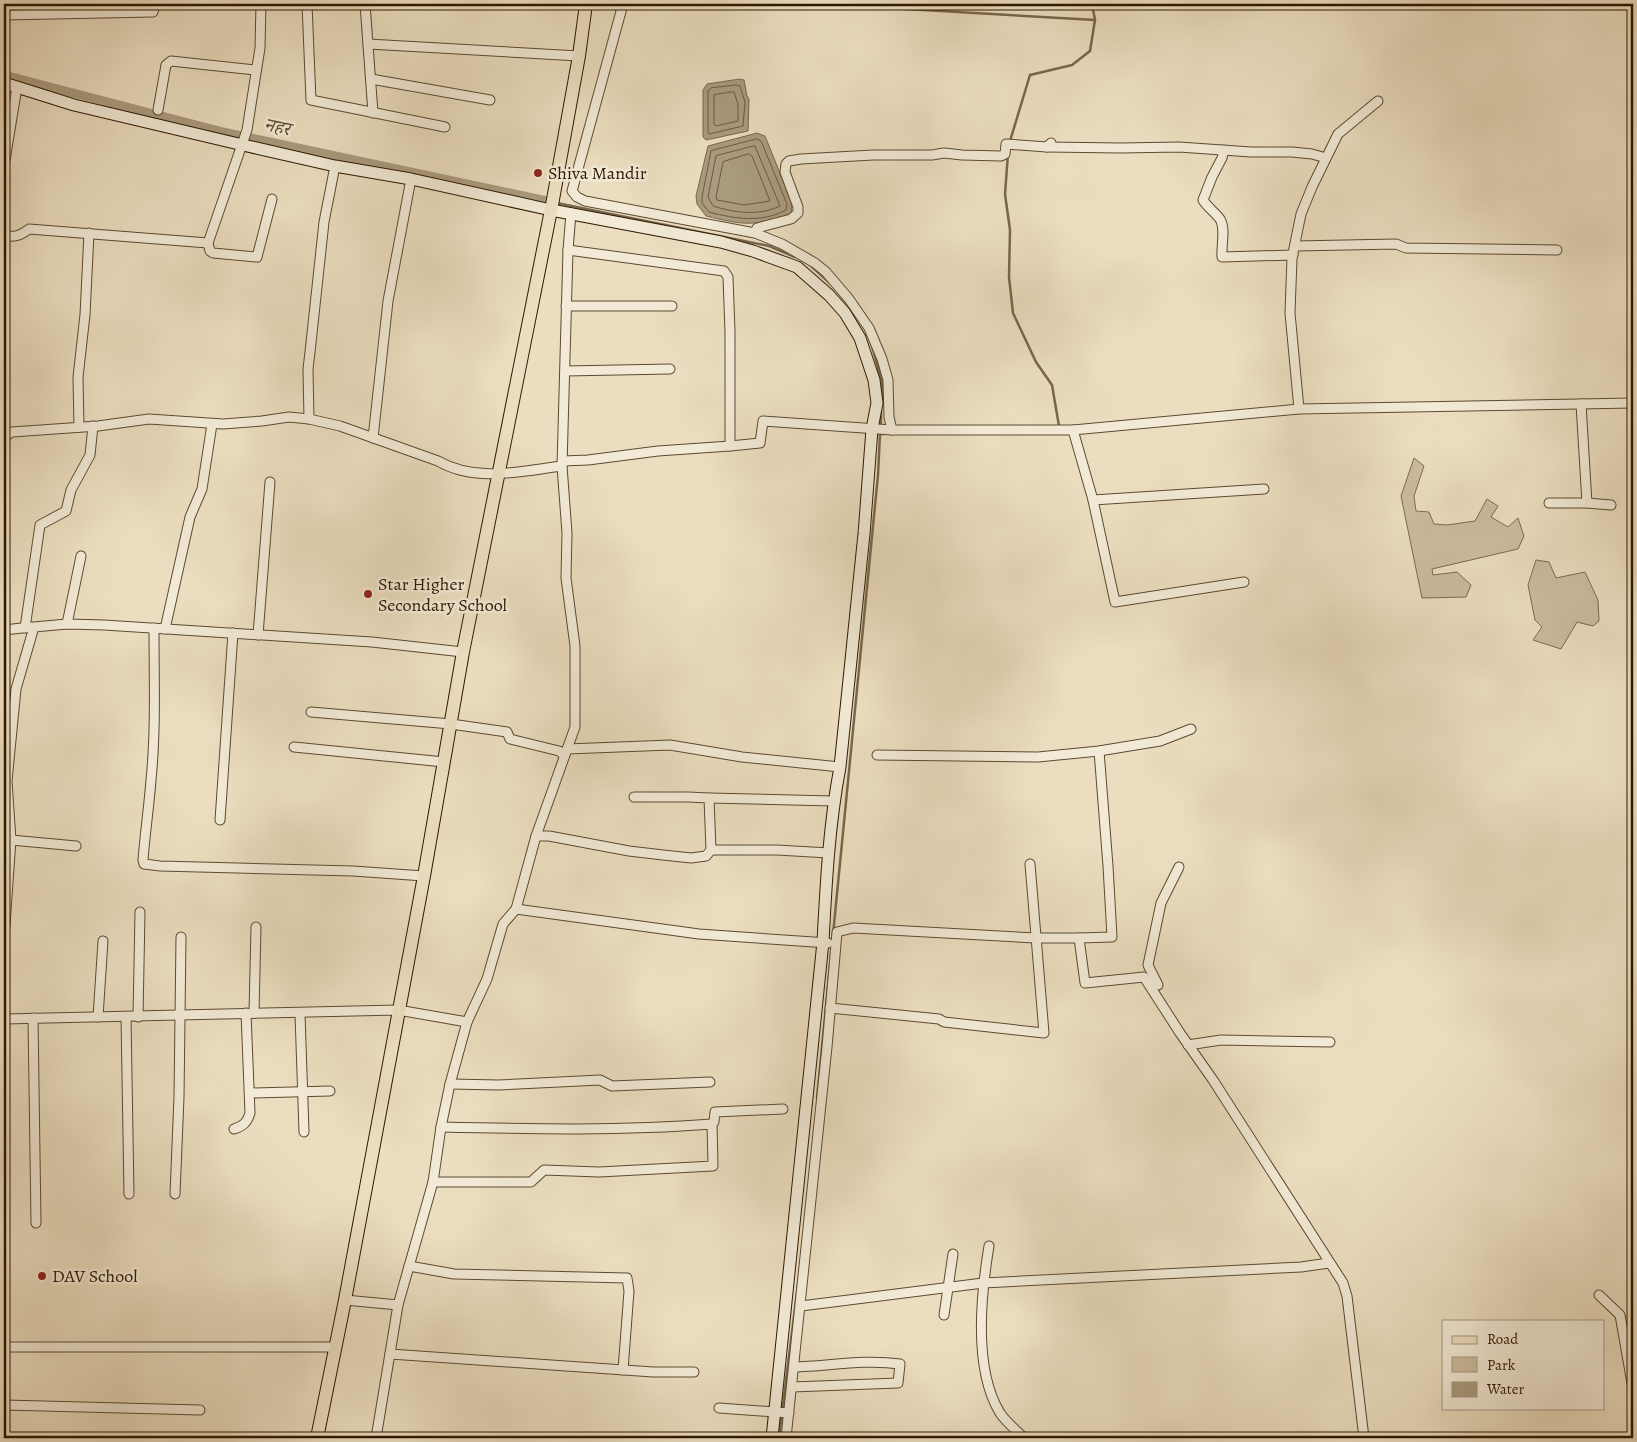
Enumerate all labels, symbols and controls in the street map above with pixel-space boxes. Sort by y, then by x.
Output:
water label: नहर [262,112,296,143]
place label: Shiva Mandir [548,161,647,185]
marker: Shiva Mandir [532,167,544,179]
place label: Star Higher Secondary School [378,572,508,617]
marker: Star Higher Secondary School [362,588,374,600]
place label: DAV School [52,1264,138,1288]
marker: DAV School [36,1270,48,1282]
legend [1442,1320,1604,1410]
text: Road [1487,1329,1519,1349]
text: Park [1487,1355,1516,1375]
text: Water [1486,1379,1524,1399]

